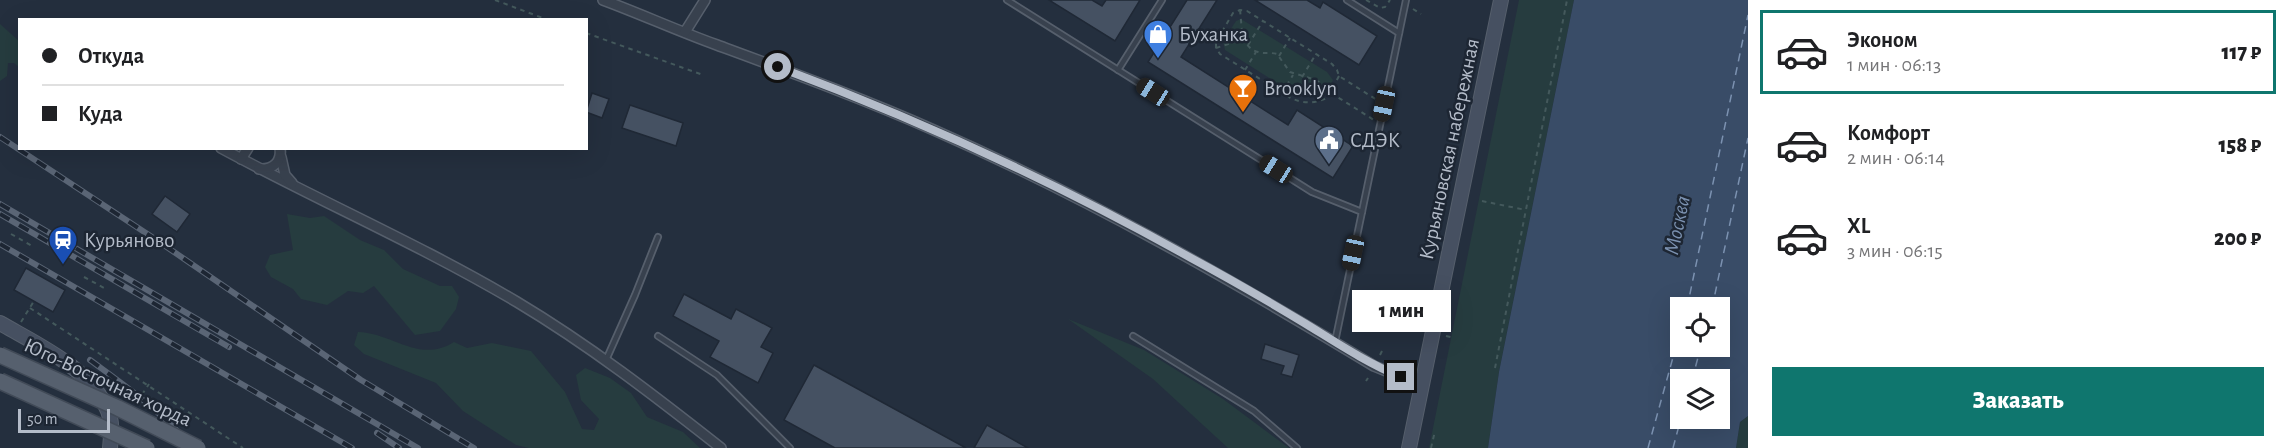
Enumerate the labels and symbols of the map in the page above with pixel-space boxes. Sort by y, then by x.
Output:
shop icon: Буханка [1142,18,1174,60]
place label: Буханка [1179,24,1248,45]
street label: Курьяновская набережная [1416,37,1483,262]
route start [764,53,791,80]
bar icon: Brooklyn [1227,72,1259,114]
car [1133,75,1173,109]
place label: Brooklyn [1264,78,1337,99]
car [1371,85,1397,123]
public building icon: СДЭК [1313,124,1345,166]
place label: СДЭК [1350,130,1400,151]
car [1256,152,1296,186]
water label: Москва [1660,194,1694,257]
station icon: Курьяново [47,224,79,266]
place label: Курьяново [84,230,174,251]
car [1340,234,1366,272]
callout: 1 мин [1352,290,1450,332]
street label: Юго-Восточная хорда [21,334,195,431]
route end [1387,363,1414,390]
scale bar [18,406,110,434]

